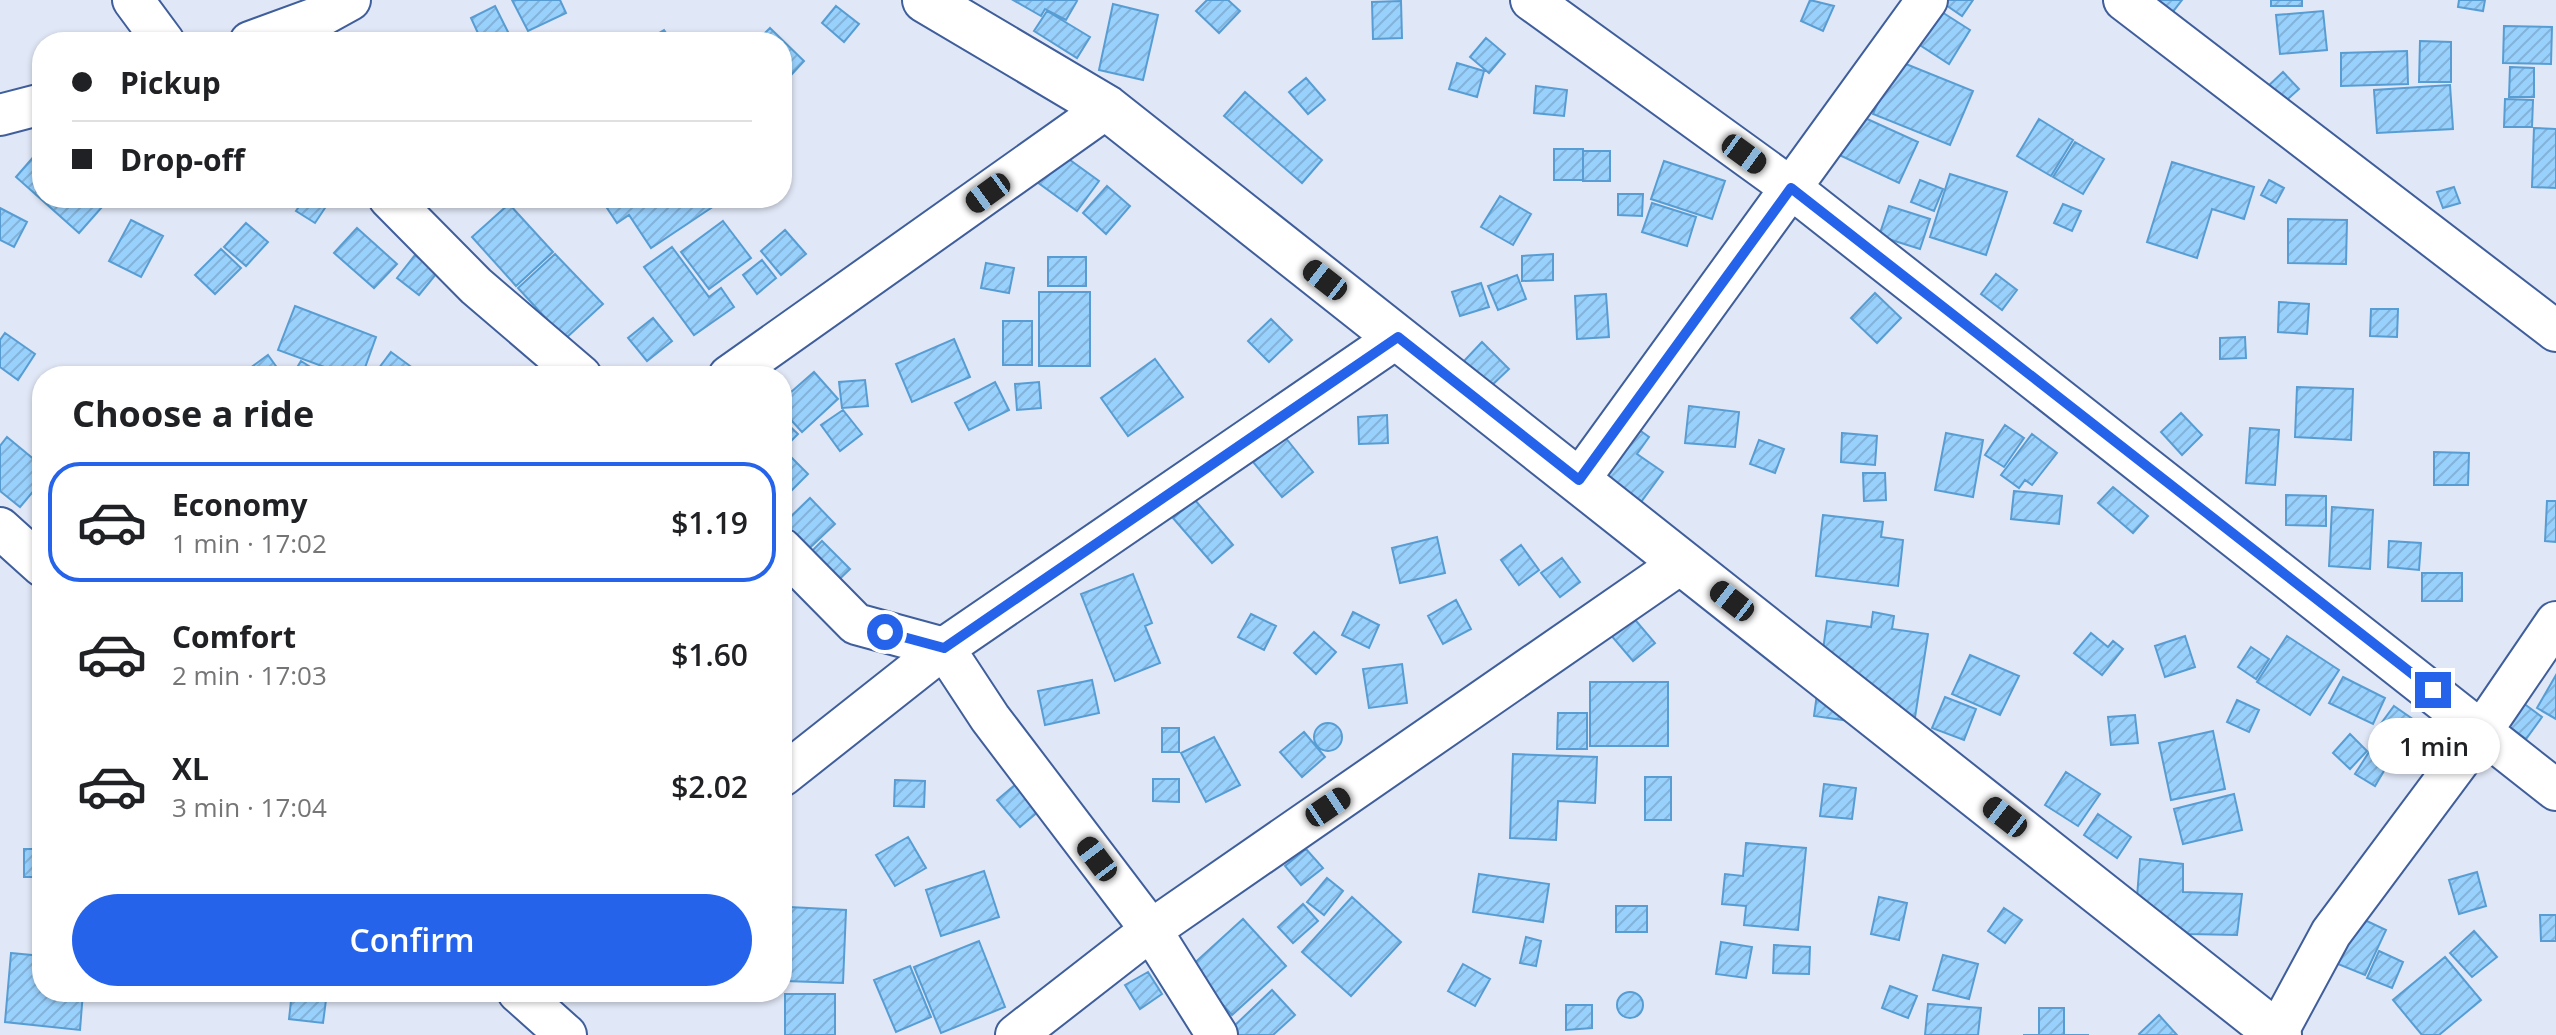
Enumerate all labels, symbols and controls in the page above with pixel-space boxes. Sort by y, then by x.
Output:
text: Pickup [120,62,221,103]
car [1718,130,1770,178]
text: Drop-off [120,139,245,180]
car [962,169,1014,217]
car [1299,256,1351,304]
text: Choose a ride [72,389,314,438]
text: Economy [172,484,308,525]
icon: car [76,486,148,558]
text: $1.19 [671,502,748,543]
text: 1 min · 17:02 [172,525,327,561]
car [1706,577,1758,625]
route start [867,614,903,650]
text: Comfort [172,616,296,657]
icon: car [76,618,148,690]
text: $1.60 [671,634,748,675]
text: 2 min · 17:03 [172,657,327,693]
route end [2415,672,2451,708]
callout: 1 min [2367,718,2499,774]
text: 1 min [2399,728,2469,764]
text: XL [172,748,209,789]
icon: car [76,750,148,822]
text: $2.02 [671,766,748,807]
car [1301,784,1355,830]
text: 3 min · 17:04 [172,789,327,825]
car [1979,793,2031,841]
car [1073,833,1121,885]
button: Confirm [72,894,752,986]

